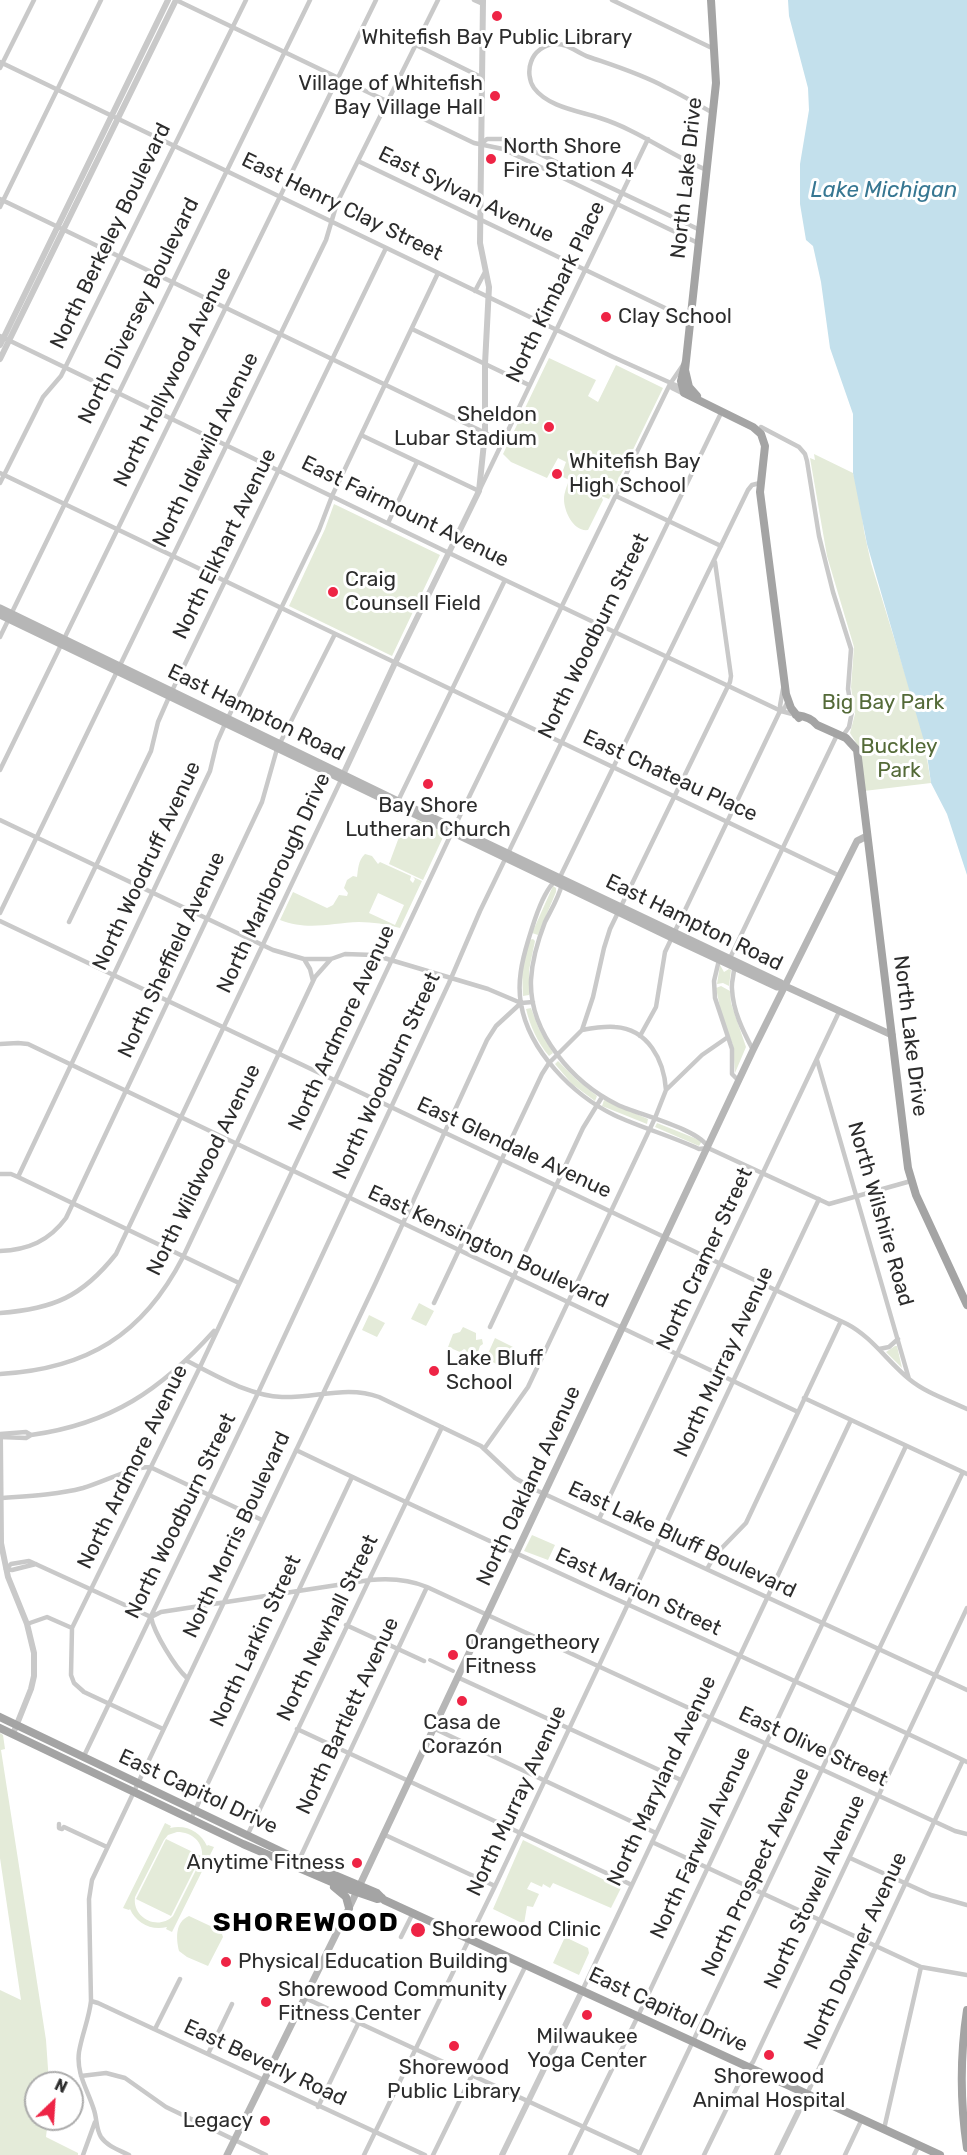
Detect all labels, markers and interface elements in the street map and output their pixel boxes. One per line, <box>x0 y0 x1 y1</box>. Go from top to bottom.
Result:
marker: Whitefish Bay Public Library <box>490 9 504 23</box>
place label: Whitefish Bay Public Library <box>362 25 632 51</box>
place label: Village of Whitefish Bay Village Hall <box>298 71 483 121</box>
marker: Village of Whitefish Bay Village Hall <box>488 89 502 103</box>
street label: North Lake Drive <box>666 96 708 260</box>
street label: North Berkeley Boulevard <box>45 119 177 353</box>
place label: North Shore Fire Station 4 <box>503 134 634 184</box>
street label: East Sylvan Avenue <box>374 142 558 248</box>
street label: East Henry Clay Street <box>237 147 447 267</box>
marker: North Shore Fire Station 4 <box>484 152 498 166</box>
water label: Lake Michigan <box>811 178 957 204</box>
street label: North Diversey Boulevard <box>73 194 205 428</box>
street label: North Kimbark Place <box>501 197 611 387</box>
street label: North Hollywood Avenue <box>109 263 237 491</box>
place label: Clay School <box>618 304 732 330</box>
marker: Clay School <box>599 310 613 324</box>
street label: North Idlewild Avenue <box>148 348 264 552</box>
place label: Sheldon Lubar Stadium <box>394 402 537 452</box>
marker: Sheldon Lubar Stadium <box>542 420 556 434</box>
street label: North Elkhart Avenue <box>168 445 282 643</box>
place label: Whitefish Bay High School <box>569 449 701 499</box>
street label: East Fairmount Avenue <box>297 451 513 573</box>
marker: Whitefish Bay High School <box>550 467 564 481</box>
street label: North Woodburn Street <box>533 529 655 743</box>
place label: Craig Counsell Field <box>345 567 481 617</box>
marker: Craig Counsell Field <box>326 585 340 599</box>
street label: East Hampton Road <box>163 659 349 767</box>
park label: Big Bay Park <box>822 690 944 716</box>
street label: East Chateau Place <box>579 725 761 827</box>
park label: Buckley Park <box>860 734 938 784</box>
street label: North Woodruff Avenue <box>87 758 207 974</box>
street label: North Marlborough Drive <box>212 769 336 997</box>
marker: Bay Shore Lutheran Church <box>421 777 435 791</box>
place label: Bay Shore Lutheran Church <box>345 793 511 843</box>
street label: North Sheffield Avenue <box>113 848 231 1062</box>
street label: East Hampton Road <box>601 869 787 977</box>
street label: North Ardmore Avenue <box>283 921 401 1135</box>
street label: North Lake Drive <box>888 954 932 1118</box>
street label: North Woodburn Street <box>328 969 446 1183</box>
street label: North Wildwood Avenue <box>142 1060 266 1280</box>
street label: East Glendale Avenue <box>413 1092 615 1204</box>
street label: North Wilshire Road <box>842 1119 918 1309</box>
street label: North Cramer Street <box>652 1164 758 1354</box>
street label: East Kensington Boulevard <box>364 1180 612 1314</box>
street label: North Murray Avenue <box>669 1263 779 1461</box>
place label: Lake Bluff School <box>446 1346 543 1396</box>
street label: North Ardmore Avenue <box>73 1361 193 1573</box>
marker: Lake Bluff School <box>427 1364 441 1378</box>
street label: North Oakland Avenue <box>472 1382 586 1590</box>
street label: North Woodburn Street <box>120 1409 242 1623</box>
street label: North Morris Boulevard <box>178 1428 296 1642</box>
street label: East Lake Bluff Boulevard <box>564 1476 800 1604</box>
street label: North Newhall Street <box>272 1531 384 1725</box>
street label: East Marion Street <box>551 1542 725 1642</box>
street label: North Larkin Street <box>205 1551 307 1731</box>
street label: North Bartlett Avenue <box>291 1613 405 1819</box>
place label: Orangetheory Fitness <box>465 1630 600 1680</box>
marker: Orangetheory Fitness <box>446 1648 460 1662</box>
street label: North Maryland Avenue <box>602 1672 722 1890</box>
marker: Casa de Corazón <box>455 1694 469 1708</box>
street label: East Olive Street <box>734 1701 892 1793</box>
street label: North Murray Avenue <box>462 1702 572 1900</box>
place label: Casa de Corazón <box>422 1710 502 1760</box>
street label: North Farwell Avenue <box>645 1743 757 1943</box>
street label: East Capitol Drive <box>114 1744 282 1840</box>
street label: North Prospect Avenue <box>696 1764 816 1980</box>
street label: North Stowell Avenue <box>759 1791 871 1993</box>
street label: North Downer Avenue <box>799 1848 913 2054</box>
place label: Anytime Fitness <box>187 1850 345 1876</box>
marker: Anytime Fitness <box>350 1856 364 1870</box>
district label: SHOREWOOD <box>213 1907 399 1939</box>
place label: Shorewood Clinic <box>432 1917 601 1943</box>
marker: Shorewood Clinic <box>409 1921 427 1939</box>
place label: Physical Education Building <box>238 1949 508 1975</box>
marker: Physical Education Building <box>219 1955 233 1969</box>
street label: East Capitol Drive <box>584 1962 752 2058</box>
place label: Shorewood Community Fitness Center <box>278 1977 507 2027</box>
marker: Shorewood Community Fitness Center <box>259 1995 273 2009</box>
marker: Milwaukee Yoga Center <box>580 2008 594 2022</box>
street label: East Beverly Road <box>180 2014 350 2112</box>
place label: Milwaukee Yoga Center <box>527 2024 647 2074</box>
marker: Shorewood Public Library <box>447 2039 461 2053</box>
marker: Shorewood Animal Hospital <box>762 2048 776 2062</box>
place label: Shorewood Public Library <box>387 2055 521 2105</box>
place label: Shorewood Animal Hospital <box>693 2064 845 2114</box>
north arrow <box>24 2071 84 2131</box>
text: N <box>52 2075 70 2097</box>
place label: Legacy <box>183 2108 253 2134</box>
marker: Legacy <box>258 2114 272 2128</box>

